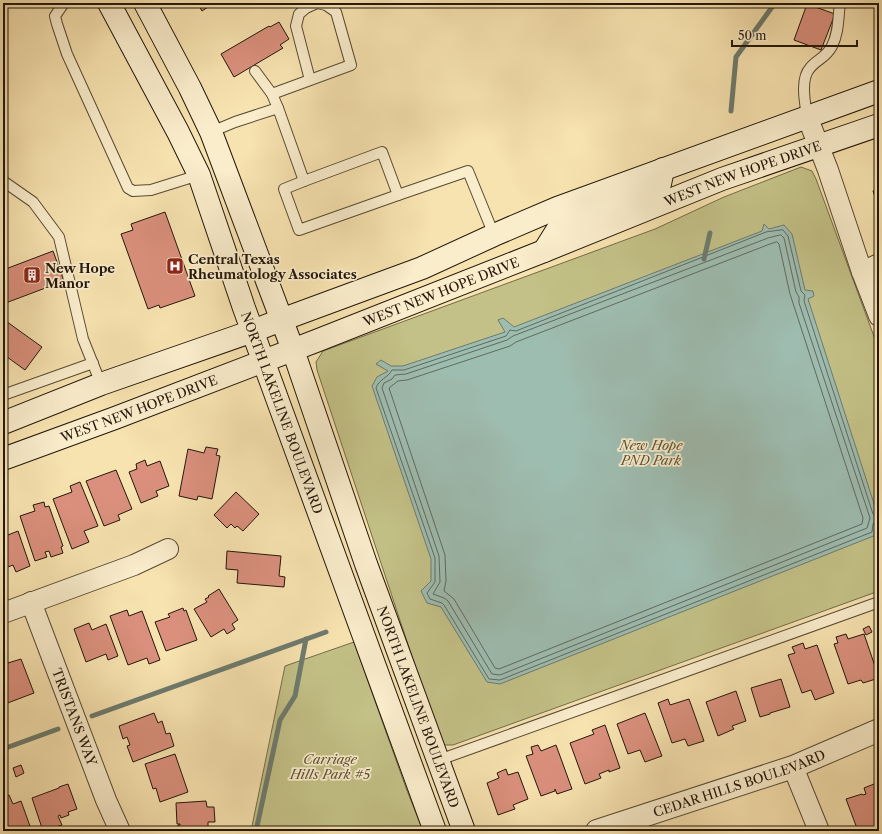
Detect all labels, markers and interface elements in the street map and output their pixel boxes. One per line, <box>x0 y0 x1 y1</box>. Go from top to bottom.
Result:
scale bar <box>732 22 857 48</box>
text: 50 m <box>738 28 767 43</box>
street label: WEST NEW HOPE DRIVE <box>661 137 824 210</box>
place label: Central Texas Rheumatology Associates <box>188 251 357 282</box>
street label: WEST NEW HOPE DRIVE <box>360 254 522 330</box>
hospital icon: Central Texas Rheumatology Associates <box>165 256 185 276</box>
place label: New Hope Manor <box>45 260 115 291</box>
building icon: New Hope Manor <box>22 265 42 285</box>
street label: NORTH LAKELINE BOULEVARD <box>238 309 326 516</box>
street label: WEST NEW HOPE DRIVE <box>57 372 220 446</box>
park label: New Hope PND Park <box>619 437 683 468</box>
street label: NORTH LAKELINE BOULEVARD <box>374 603 463 810</box>
street label: TRISTANS WAY <box>49 666 101 769</box>
street label: CEDAR HILLS BOULEVARD <box>651 746 828 820</box>
park label: Carriage Hills Park #5 <box>289 751 371 782</box>

